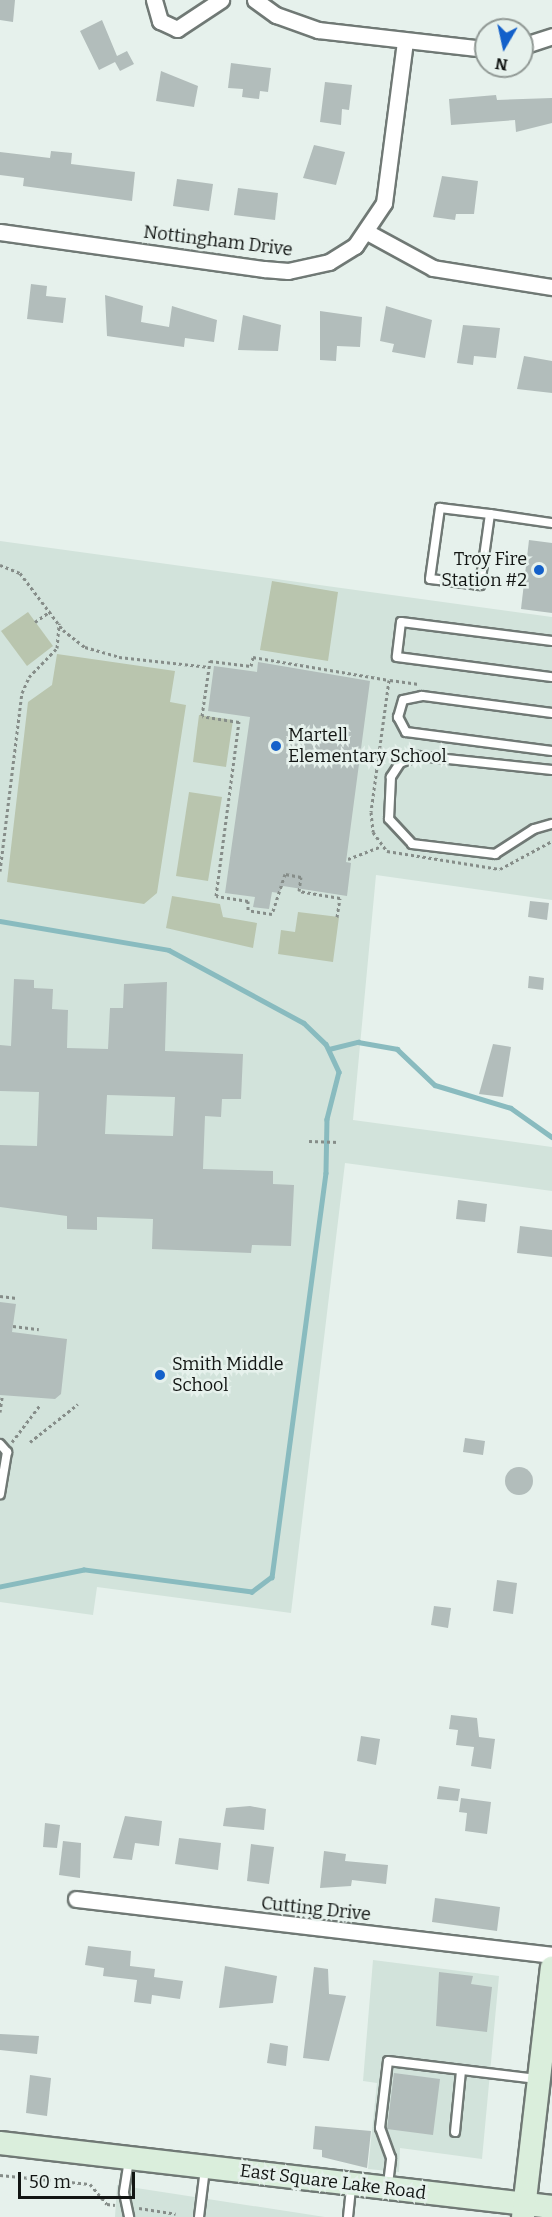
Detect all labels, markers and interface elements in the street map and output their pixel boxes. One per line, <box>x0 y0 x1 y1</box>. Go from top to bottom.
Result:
north arrow <box>474 18 534 78</box>
text: N <box>494 54 509 75</box>
street label: Nottingham Drive <box>142 221 294 261</box>
place label: Troy Fire Station #2 <box>441 549 527 592</box>
marker: Troy Fire Station #2 <box>532 563 546 577</box>
place label: Martell Elementary School <box>288 725 447 768</box>
marker: Martell Elementary School <box>269 739 283 753</box>
place label: Smith Middle School <box>172 1354 284 1396</box>
marker: Smith Middle School <box>153 1368 167 1382</box>
street label: Cutting Drive <box>260 1893 372 1925</box>
scale bar <box>21 2160 138 2198</box>
street label: East Square Lake Road <box>239 2160 427 2204</box>
text: 50 m <box>29 2171 71 2193</box>

